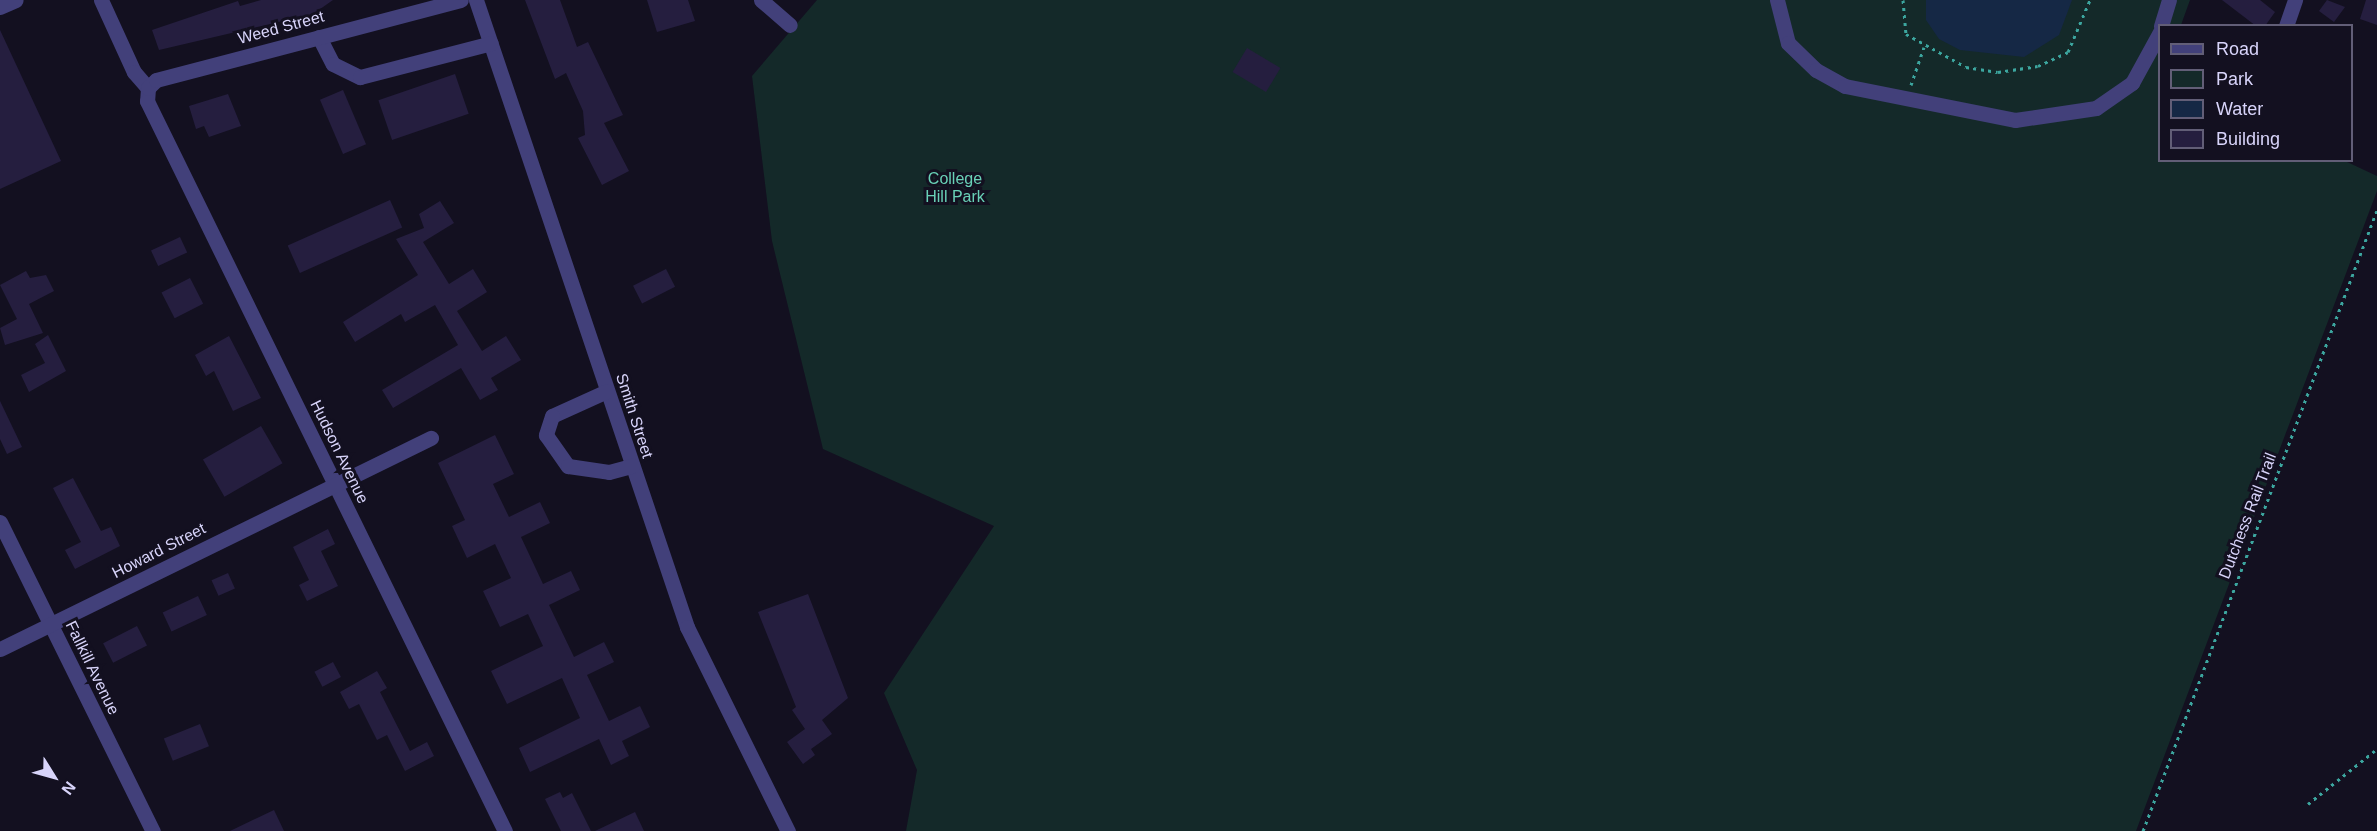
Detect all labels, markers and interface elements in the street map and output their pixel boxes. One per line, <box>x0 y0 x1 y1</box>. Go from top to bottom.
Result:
street label: Weed Street <box>236 7 326 49</box>
legend <box>2158 24 2353 162</box>
text: Road <box>2216 39 2259 59</box>
text: Park <box>2216 69 2253 89</box>
text: Water <box>2216 99 2263 119</box>
text: Building <box>2216 129 2280 149</box>
park label: College Hill Park <box>925 169 985 207</box>
street label: Smith Street <box>611 371 657 461</box>
street label: Hudson Avenue <box>305 397 373 507</box>
street label: Dutchess Rail Trail <box>2215 450 2281 582</box>
street label: Howard Street <box>109 519 209 583</box>
street label: Fallkill Avenue <box>61 618 123 718</box>
north arrow <box>24 747 84 807</box>
text: N <box>59 778 79 798</box>

